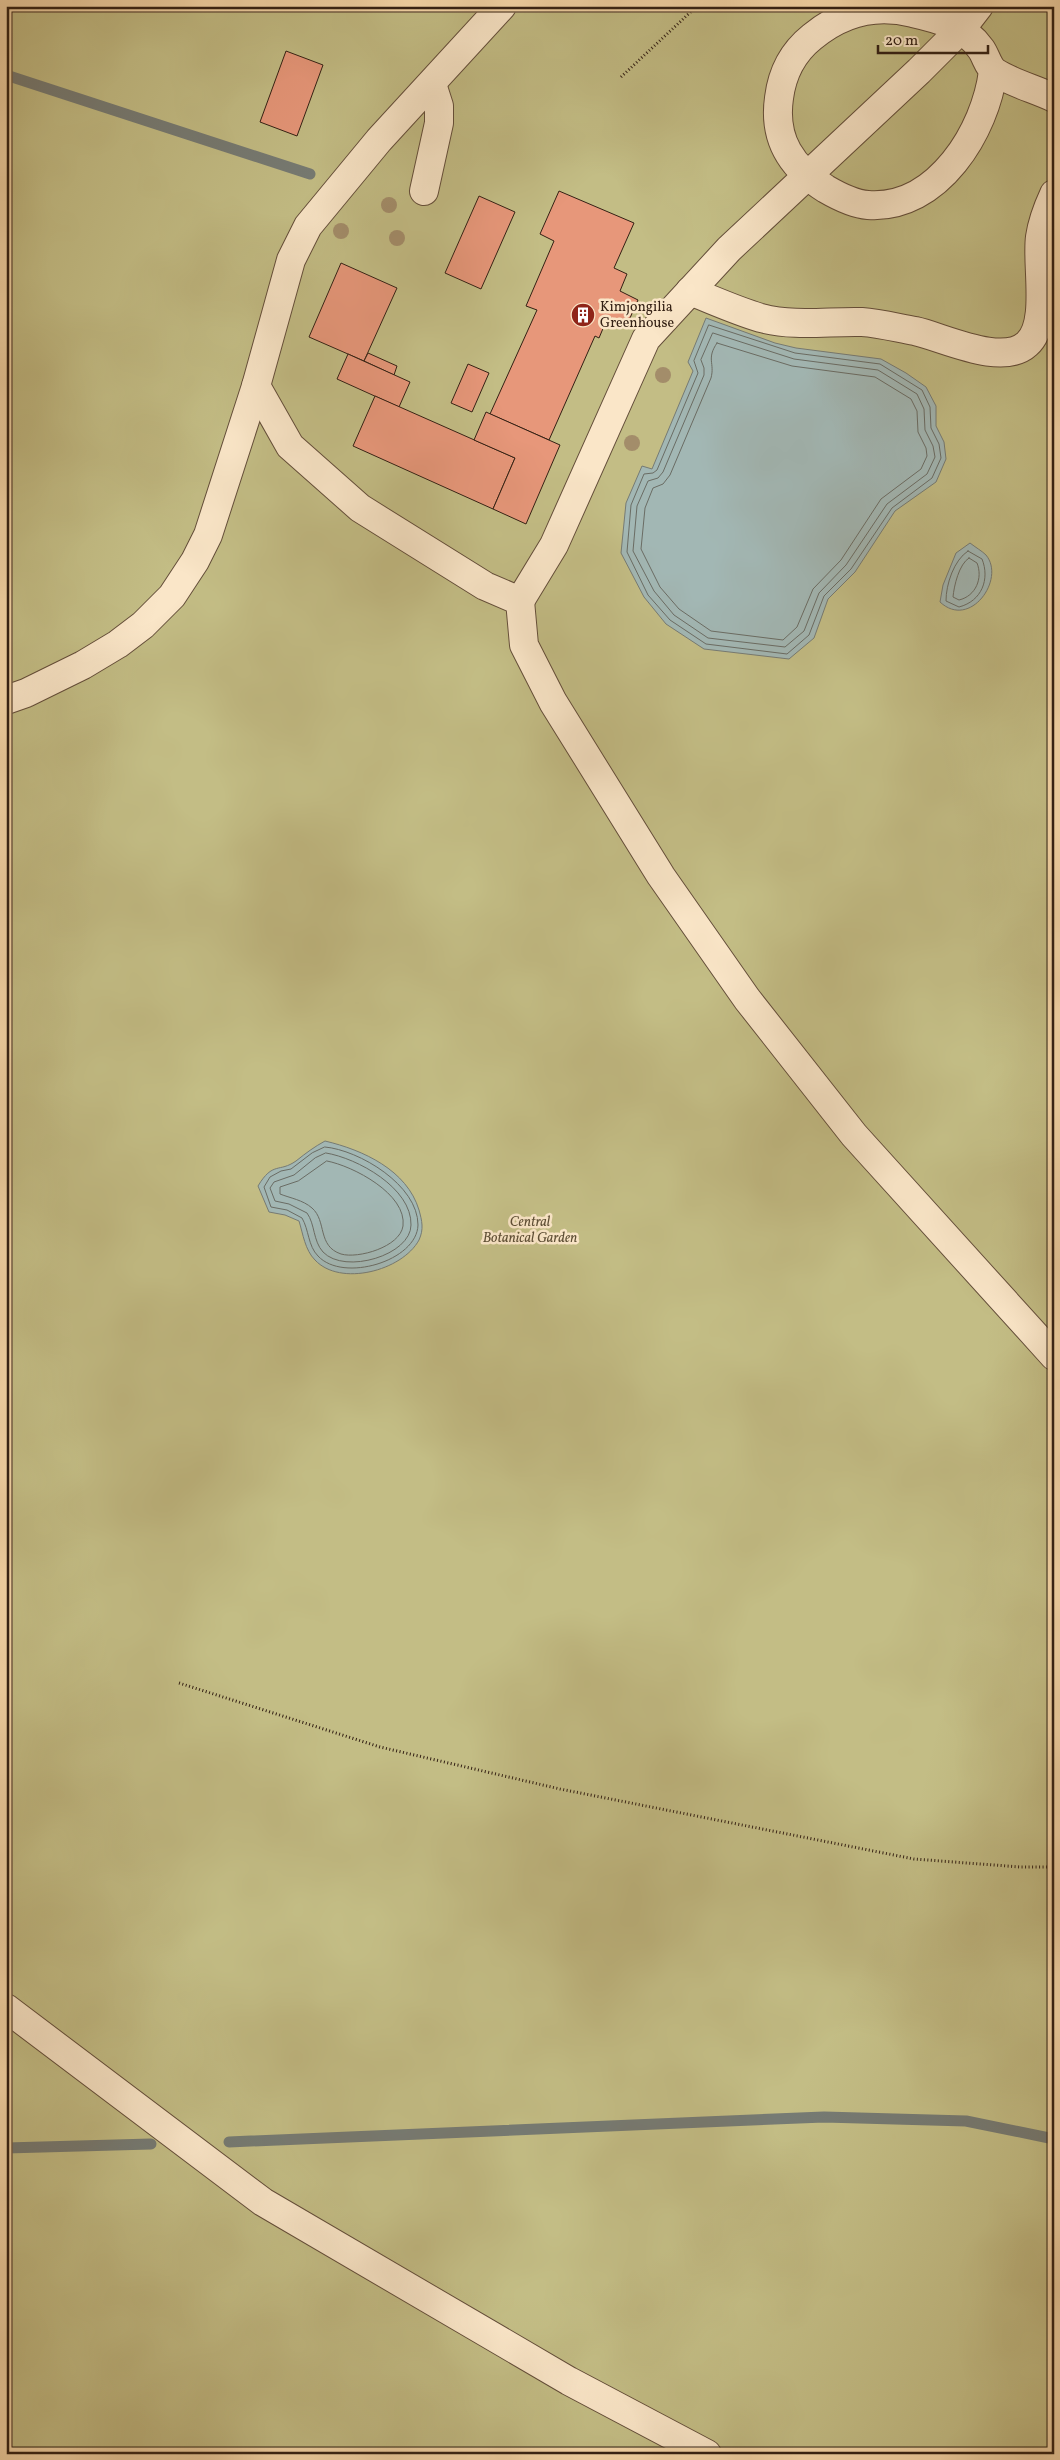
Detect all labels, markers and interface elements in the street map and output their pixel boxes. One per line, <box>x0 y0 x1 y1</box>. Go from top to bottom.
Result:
scale bar <box>878 22 988 54</box>
text: 20 m <box>885 31 918 52</box>
place label: Kimjongilia Greenhouse <box>600 298 674 333</box>
building icon: Kimjongilia Greenhouse <box>570 302 596 328</box>
park label: Central Botanical Garden <box>483 1213 577 1248</box>

